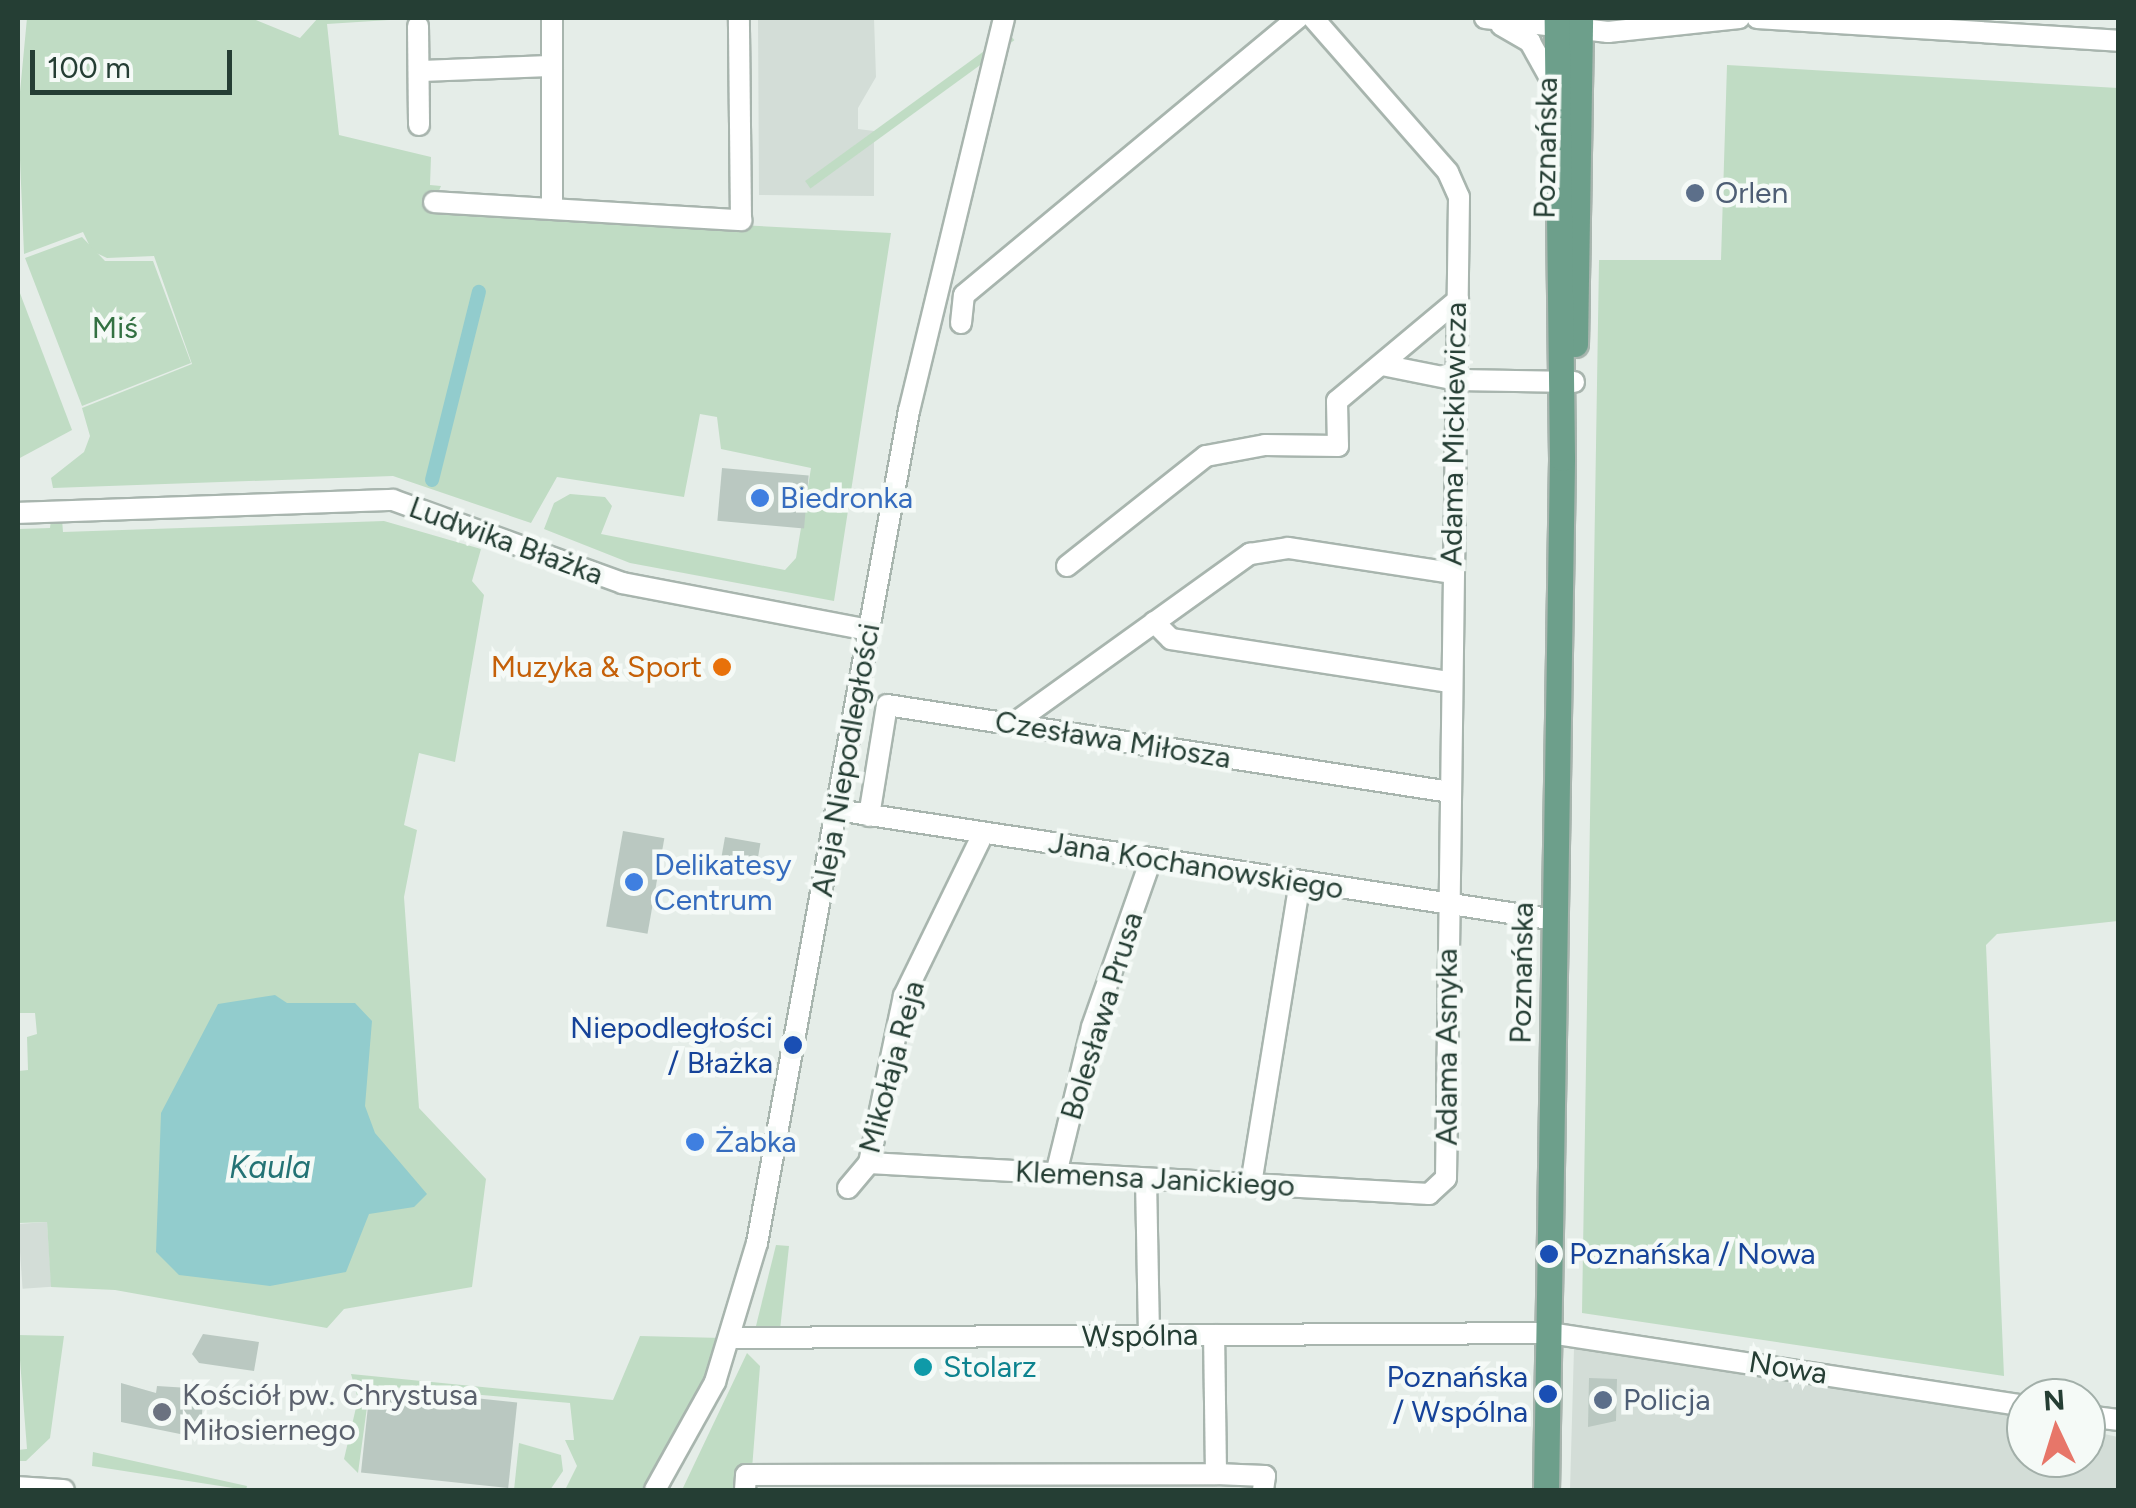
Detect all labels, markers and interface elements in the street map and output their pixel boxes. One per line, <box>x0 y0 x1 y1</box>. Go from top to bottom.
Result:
scale bar <box>35 30 238 92</box>
text: 100 m <box>47 49 131 86</box>
street label: Poznańska <box>1527 77 1565 219</box>
place label: Orlen <box>1715 175 1788 211</box>
marker: Orlen <box>1684 182 1706 204</box>
street label: Adama Mickiewicza <box>1434 302 1474 566</box>
park label: Miś <box>92 310 138 346</box>
place label: Biedronka <box>780 480 913 516</box>
marker: Biedronka <box>749 487 771 509</box>
street label: Ludwika Błażka <box>404 489 608 593</box>
street label: Aleja Niepodległości <box>804 620 888 900</box>
place label: Muzyka & Sport <box>491 649 702 685</box>
marker: Muzyka & Sport <box>711 656 733 678</box>
street label: Czesława Miłosza <box>992 704 1234 776</box>
street label: Jana Kochanowskiego <box>1046 825 1346 907</box>
place label: Delikatesy Centrum <box>654 847 792 918</box>
marker: Delikatesy Centrum <box>623 871 645 893</box>
street label: Poznańska <box>1503 902 1541 1044</box>
street label: Bolesława Prusa <box>1053 908 1151 1124</box>
street label: Adama Asnyka <box>1429 948 1465 1146</box>
street label: Mikołaja Reja <box>852 977 932 1157</box>
place label: Niepodległości / Błażka <box>570 1010 773 1080</box>
marker: Niepodległości / Błażka <box>782 1034 804 1056</box>
place label: Żabka <box>715 1124 797 1160</box>
marker: Żabka <box>684 1131 706 1153</box>
water label: Kaula <box>229 1148 311 1186</box>
street label: Klemensa Janickiego <box>1014 1154 1296 1204</box>
place label: Poznańska / Nowa <box>1569 1236 1816 1272</box>
marker: Poznańska / Nowa <box>1538 1243 1560 1265</box>
street label: Wspólna <box>1081 1317 1199 1355</box>
street label: Nowa <box>1746 1344 1830 1392</box>
place label: Stolarz <box>943 1349 1037 1385</box>
marker: Stolarz <box>912 1356 934 1378</box>
place label: Poznańska / Wspólna <box>1387 1359 1528 1430</box>
place label: Kościół pw. Chrystusa Miłosiernego <box>182 1377 478 1448</box>
north arrow <box>2006 1378 2106 1478</box>
place label: Policja <box>1623 1382 1711 1418</box>
text: N <box>2042 1382 2066 1418</box>
marker: Poznańska / Wspólna <box>1537 1383 1559 1405</box>
marker: Policja <box>1592 1389 1614 1411</box>
marker: Kościół pw. Chrystusa Miłosiernego <box>151 1401 173 1423</box>

